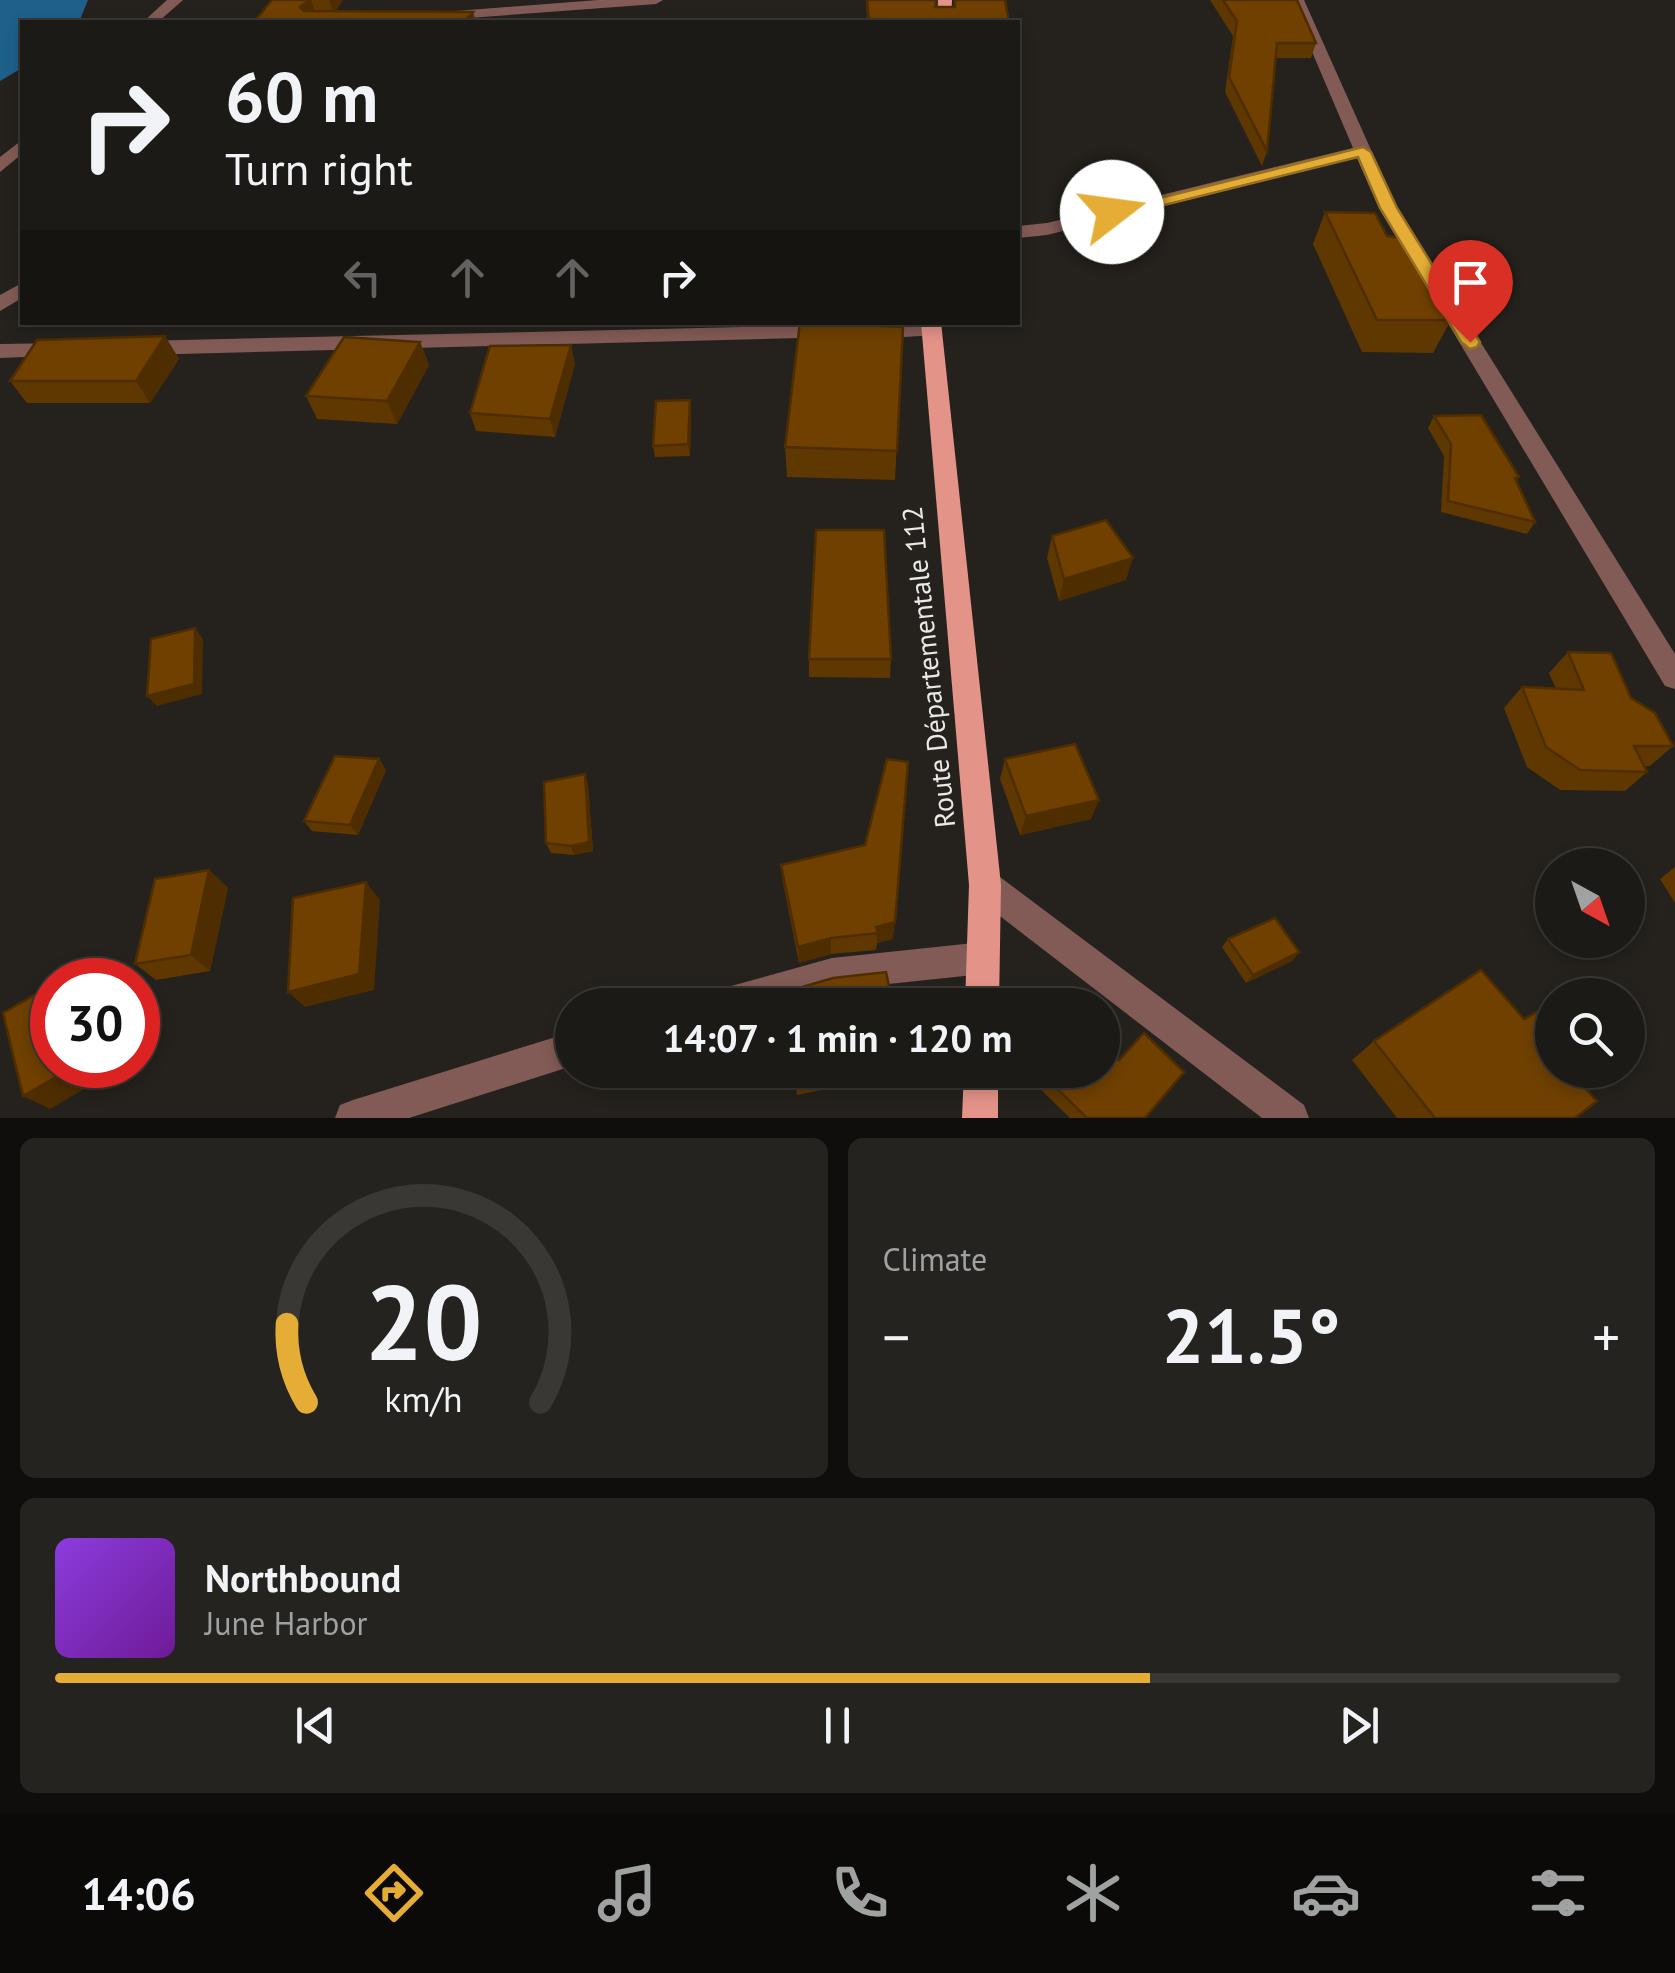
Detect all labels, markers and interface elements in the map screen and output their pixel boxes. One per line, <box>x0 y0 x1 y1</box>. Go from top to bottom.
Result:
text: 60 m <box>225 51 378 141</box>
icon: right <box>60 60 190 190</box>
text: Turn right <box>225 139 413 197</box>
position arrow <box>1060 160 1164 264</box>
pin <box>1428 240 1513 343</box>
icon: left <box>335 250 390 305</box>
icon: ahead <box>440 250 495 305</box>
icon: ahead <box>545 250 600 305</box>
icon: right <box>650 250 705 305</box>
icon: arrive <box>1443 255 1498 310</box>
street label: Route Départementale 112 <box>893 504 963 830</box>
north arrow <box>1535 848 1645 958</box>
map controls <box>1535 848 1645 1088</box>
speed limit sign: 30 <box>30 958 160 1088</box>
button: search <box>1535 978 1645 1088</box>
text: 14:07 · 1 min · 120 m <box>663 1013 1012 1062</box>
text: Climate <box>883 1238 987 1280</box>
text: 20 <box>365 1254 483 1389</box>
text: 21.5° <box>1162 1287 1341 1384</box>
text: − <box>883 1301 910 1372</box>
text: + <box>1592 1301 1620 1372</box>
text: km/h <box>385 1376 463 1422</box>
text: Northbound <box>205 1553 401 1602</box>
text: June Harbor <box>205 1602 367 1644</box>
icon: previous <box>288 1698 343 1753</box>
icon: pause <box>810 1698 865 1753</box>
icon: next <box>1332 1698 1387 1753</box>
icon: directions <box>359 1858 429 1928</box>
icon: music <box>592 1858 662 1928</box>
icon: phone <box>825 1858 895 1928</box>
icon: climate <box>1058 1858 1128 1928</box>
icon: car <box>1291 1858 1361 1928</box>
icon: filters <box>1523 1858 1593 1928</box>
text: 14:06 <box>81 1864 196 1922</box>

